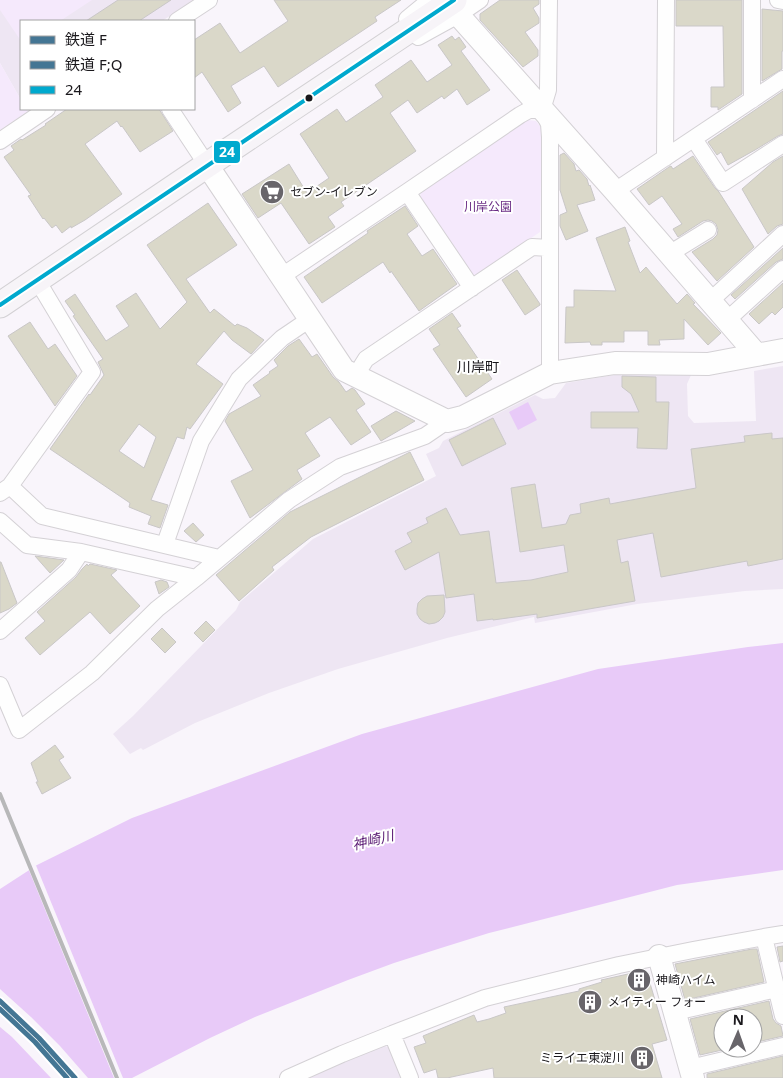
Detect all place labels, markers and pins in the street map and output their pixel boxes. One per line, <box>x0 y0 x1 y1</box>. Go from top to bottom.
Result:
unlabelled marker <box>304 93 314 103</box>
supermarket icon: セブン-イレブン <box>259 179 285 205</box>
place label: セブン-イレブン <box>290 183 378 200</box>
building icon: 神崎ハイム <box>626 967 652 993</box>
place label: 神崎ハイム <box>656 971 716 988</box>
building icon: メイティー フォー <box>577 989 603 1015</box>
place label: メイティー フォー <box>608 993 706 1010</box>
building icon: ミライエ東淀川 <box>629 1045 655 1071</box>
place label: ミライエ東淀川 <box>540 1049 624 1066</box>

